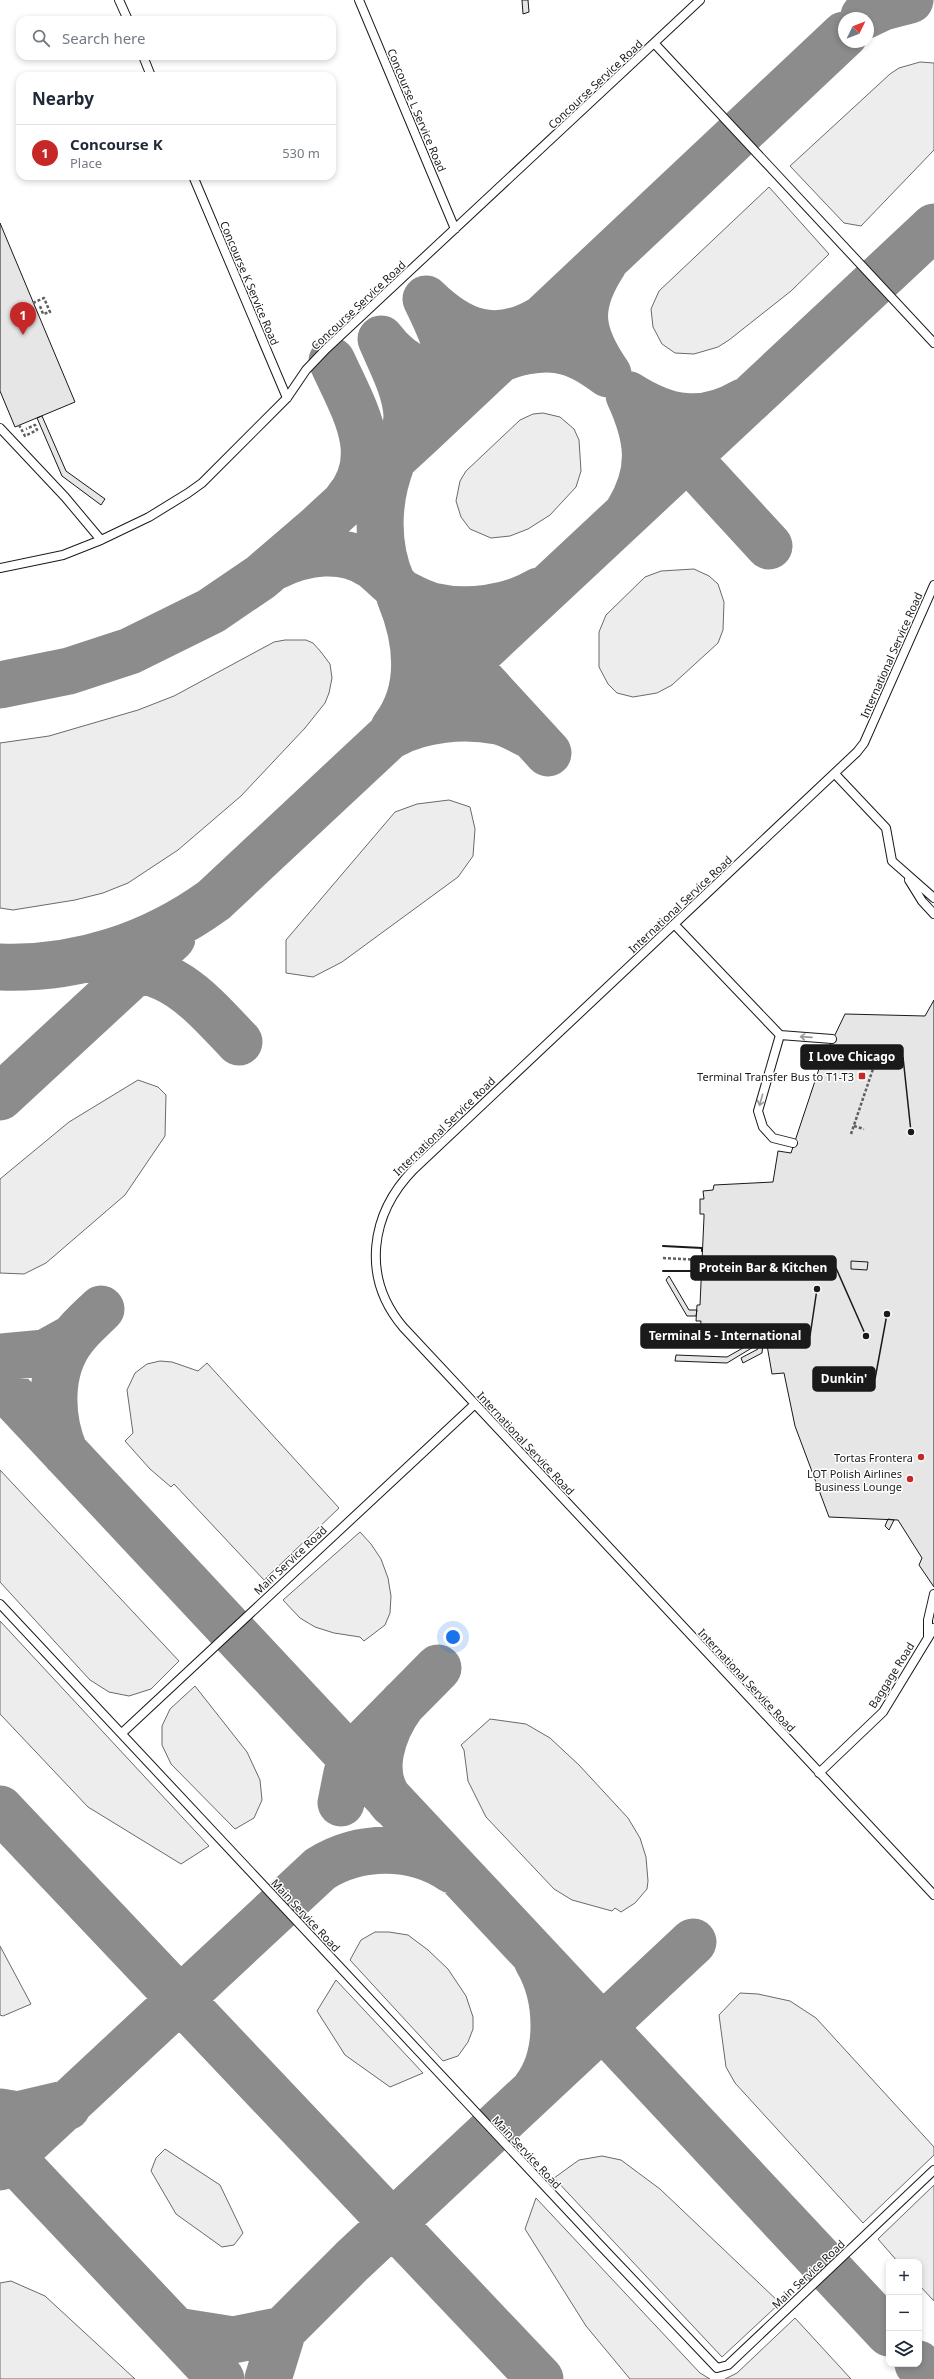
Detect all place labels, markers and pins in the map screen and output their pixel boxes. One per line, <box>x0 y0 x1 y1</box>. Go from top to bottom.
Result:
pin: 1 <box>10 302 36 335</box>
callout: I Love Chicago <box>801 1045 903 1069</box>
place label: Terminal Transfer Bus to T1-T3 <box>697 1069 854 1084</box>
marker: Terminal Transfer Bus to T1-T3 <box>857 1071 867 1081</box>
callout: Protein Bar & Kitchen <box>691 1256 836 1280</box>
callout: Terminal 5 - International <box>641 1324 810 1348</box>
callout: Dunkin' <box>813 1367 875 1391</box>
place label: Tortas Frontera <box>834 1450 913 1465</box>
marker: Tortas Frontera <box>916 1452 926 1462</box>
place label: LOT Polish Airlines Business Lounge <box>807 1466 902 1494</box>
marker: LOT Polish Airlines Business Lounge <box>905 1474 915 1484</box>

